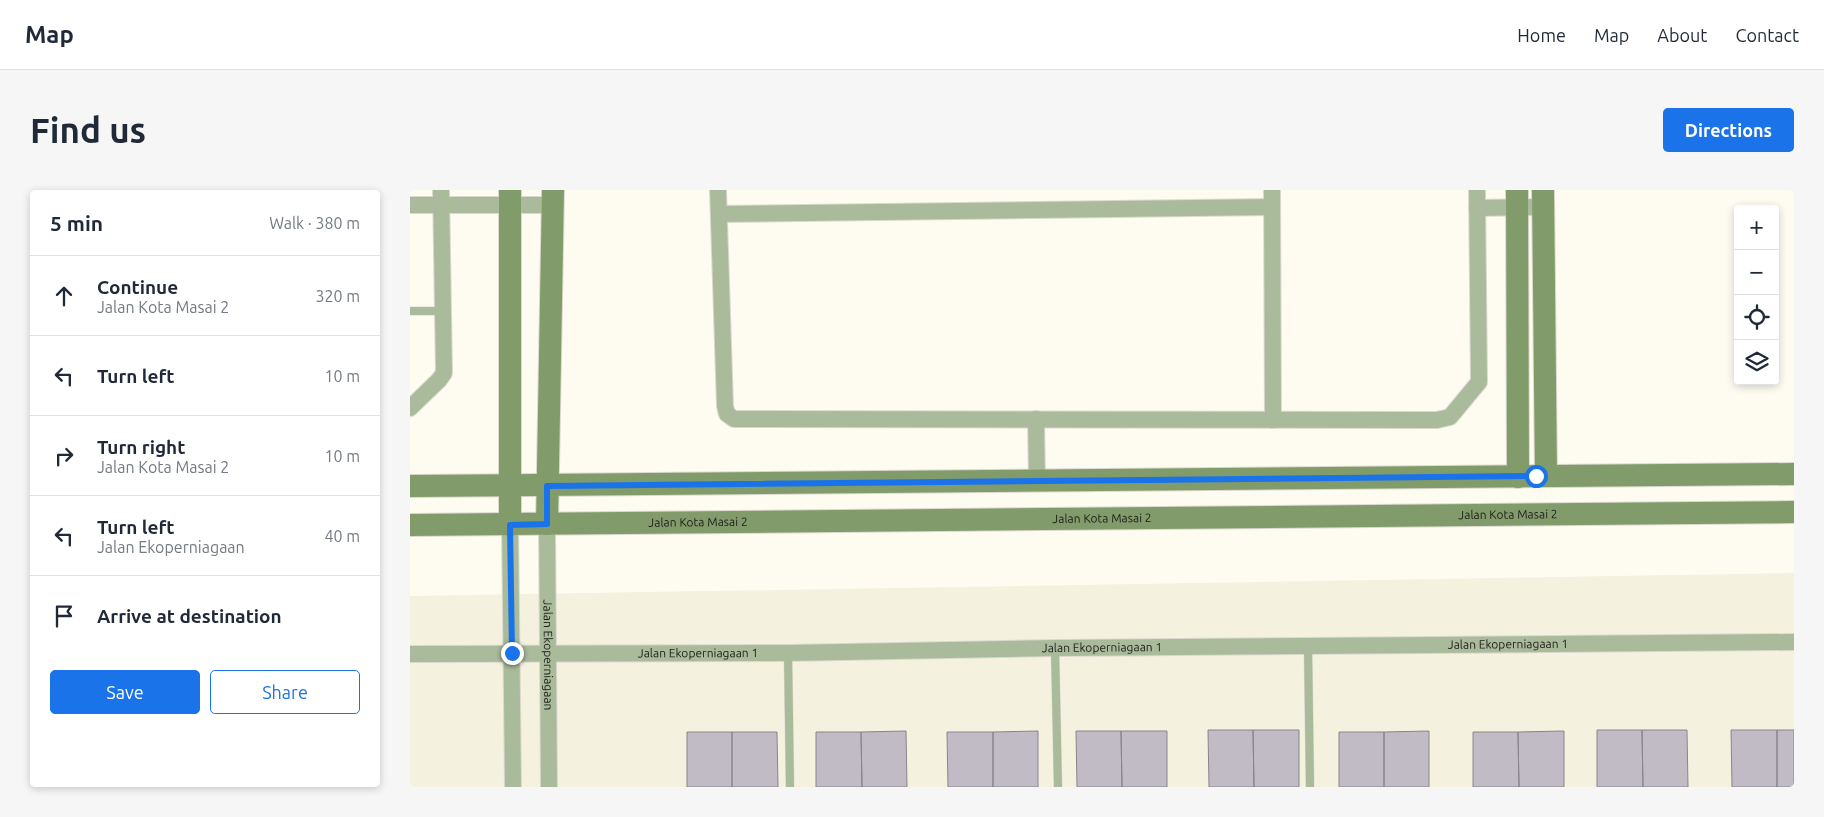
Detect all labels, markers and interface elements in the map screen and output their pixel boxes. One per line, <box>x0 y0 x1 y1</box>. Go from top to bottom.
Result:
text: Map <box>25 21 74 48</box>
text: Home <box>1517 25 1566 45</box>
text: Map <box>1594 25 1629 45</box>
text: About <box>1657 25 1707 45</box>
text: Contact <box>1735 25 1799 45</box>
button: Directions <box>1663 108 1794 152</box>
text: Find us <box>30 110 146 150</box>
map controls <box>1734 205 1779 385</box>
button: + <box>1734 205 1779 250</box>
text: 5 min <box>50 211 103 235</box>
text: Walk · 380 m <box>269 214 360 232</box>
button: − <box>1734 250 1779 295</box>
text: Continue <box>97 276 178 298</box>
icon: ahead <box>50 282 78 310</box>
text: 320 m <box>315 287 360 305</box>
button: locate <box>1734 295 1779 340</box>
text: Jalan Kota Masai 2 <box>97 298 229 316</box>
button: layers <box>1734 340 1779 385</box>
icon: left <box>50 362 78 390</box>
text: Turn left <box>97 365 175 387</box>
text: 10 m <box>324 367 360 385</box>
text: Turn right <box>97 436 185 458</box>
icon: right <box>50 442 78 470</box>
text: 10 m <box>324 447 360 465</box>
text: Jalan Kota Masai 2 <box>97 458 229 476</box>
route start <box>1525 465 1548 488</box>
street label: Jalan Kota Masai 2 <box>1458 507 1558 521</box>
street label: Jalan Kota Masai 2 <box>1052 511 1152 525</box>
street label: Jalan Kota Masai 2 <box>648 515 748 529</box>
text: Turn left <box>97 516 175 538</box>
icon: left <box>50 522 78 550</box>
text: 40 m <box>324 527 360 545</box>
text: Jalan Ekoperniagaan <box>97 538 245 556</box>
street label: Jalan Ekoperniagaan <box>542 599 555 710</box>
icon: arrive <box>50 602 78 630</box>
text: Arrive at destination <box>97 605 282 627</box>
street label: Jalan Ekoperniagaan 1 <box>1448 637 1568 651</box>
street label: Jalan Ekoperniagaan 1 <box>1042 640 1162 654</box>
route end <box>501 642 524 665</box>
street label: Jalan Ekoperniagaan 1 <box>638 646 758 659</box>
button: Save <box>50 670 200 714</box>
button: Share <box>210 670 360 714</box>

